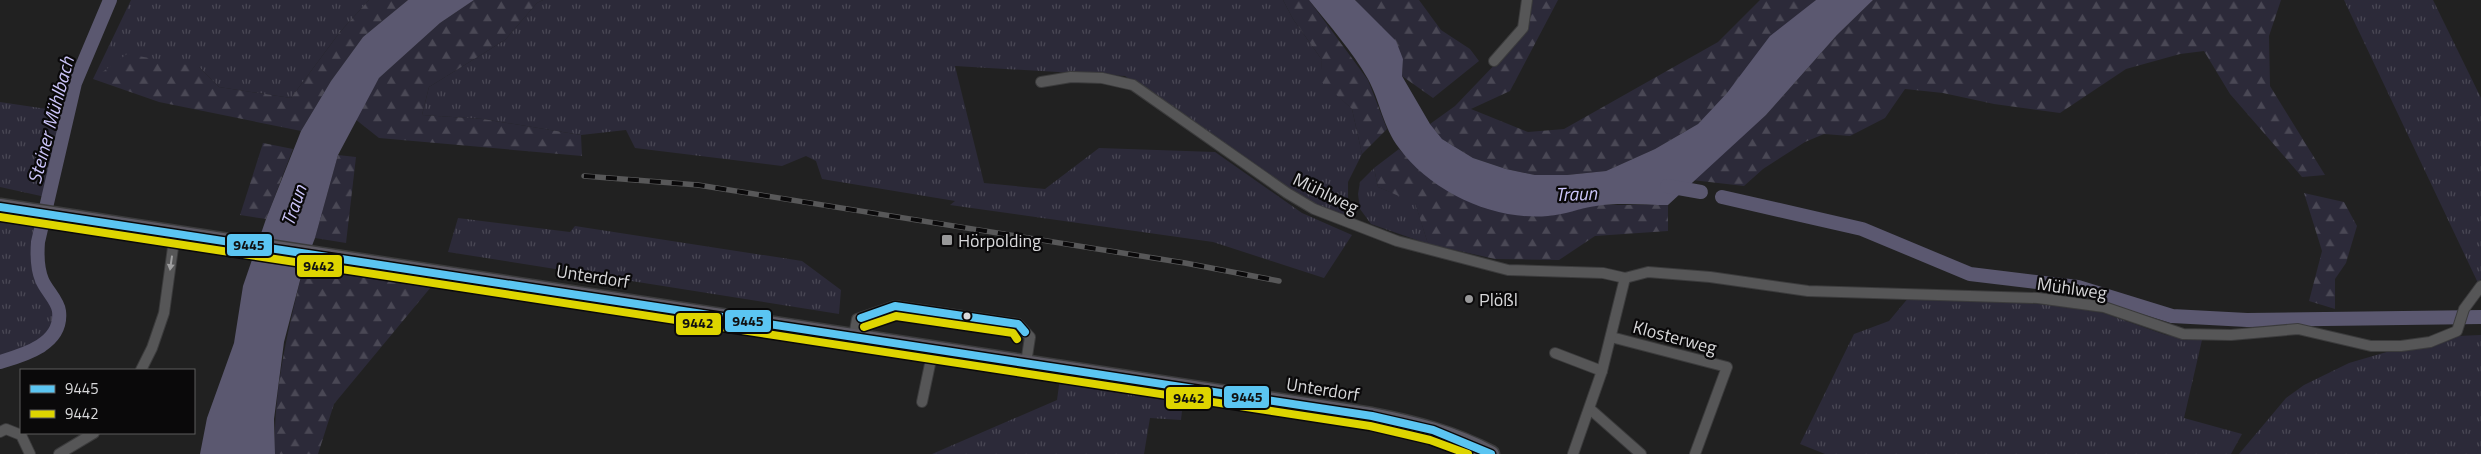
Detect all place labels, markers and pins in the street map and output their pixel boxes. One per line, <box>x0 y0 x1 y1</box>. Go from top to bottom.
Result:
place label: Hörpolding <box>958 227 1041 254</box>
marker: Hörpolding <box>940 233 954 247</box>
place label: Plößl <box>1479 286 1518 313</box>
marker: Plößl <box>1463 293 1475 305</box>
unlabelled marker <box>962 311 972 321</box>

